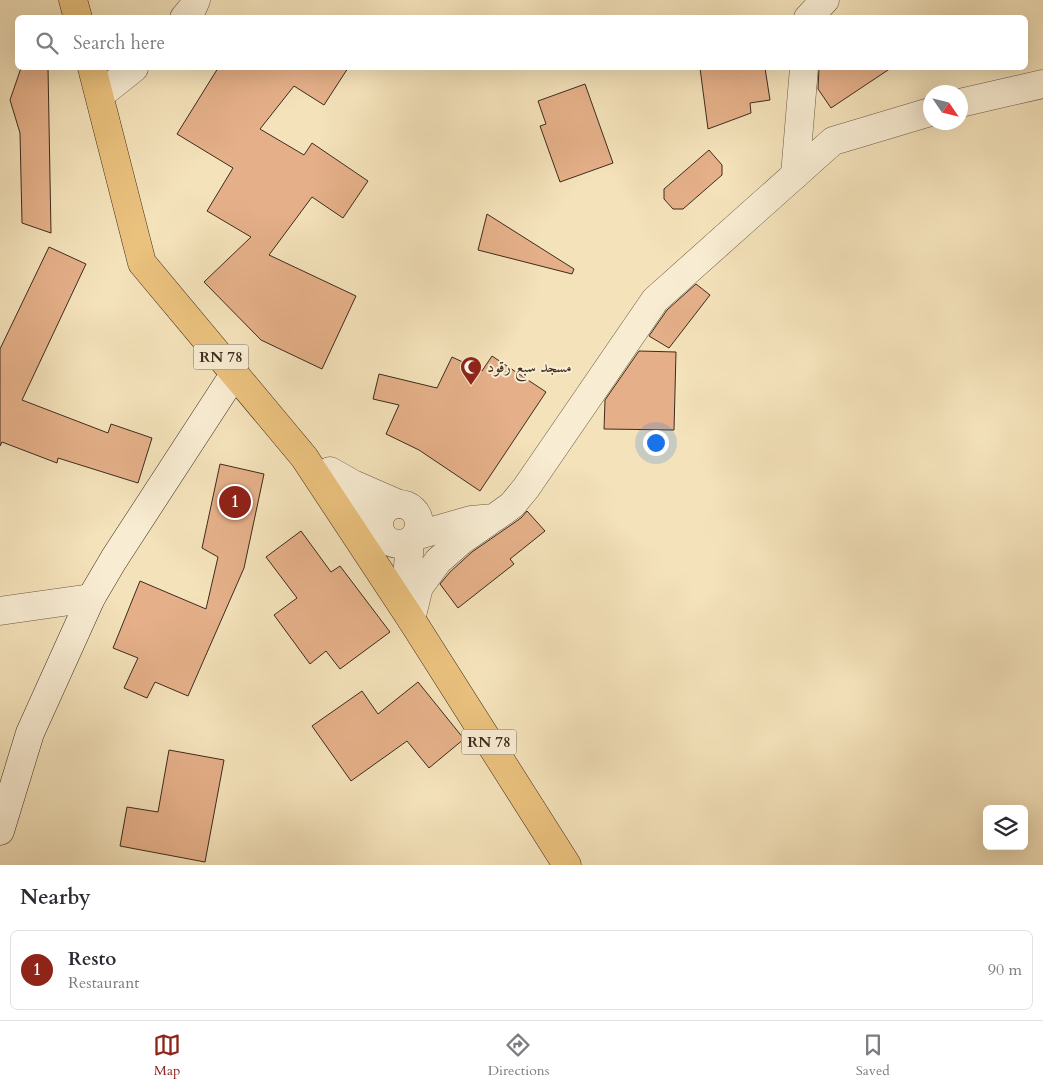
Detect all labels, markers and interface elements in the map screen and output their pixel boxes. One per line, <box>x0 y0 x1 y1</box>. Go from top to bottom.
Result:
search box <box>15 15 1028 70</box>
icon: search <box>33 29 61 57</box>
text: Search here <box>73 30 165 56</box>
north arrow <box>923 85 968 130</box>
road number: RN 78 <box>194 344 248 370</box>
mosque icon: مسجد سبع رقود <box>459 355 483 386</box>
place label: مسجد سبع رقود <box>487 356 572 382</box>
your location <box>643 430 669 456</box>
pin: 1 <box>219 483 251 521</box>
road number: RN 78 <box>462 730 516 754</box>
map controls <box>983 805 1028 850</box>
button: layers <box>983 805 1028 850</box>
text: Nearby <box>20 883 91 912</box>
text: Resto <box>68 946 116 972</box>
text: 1 <box>33 959 41 981</box>
text: 90 m <box>988 959 1022 981</box>
text: Restaurant <box>68 972 139 994</box>
tab: Map <box>153 1031 181 1080</box>
tab: Directions <box>488 1031 549 1080</box>
tab: Saved <box>856 1031 890 1080</box>

